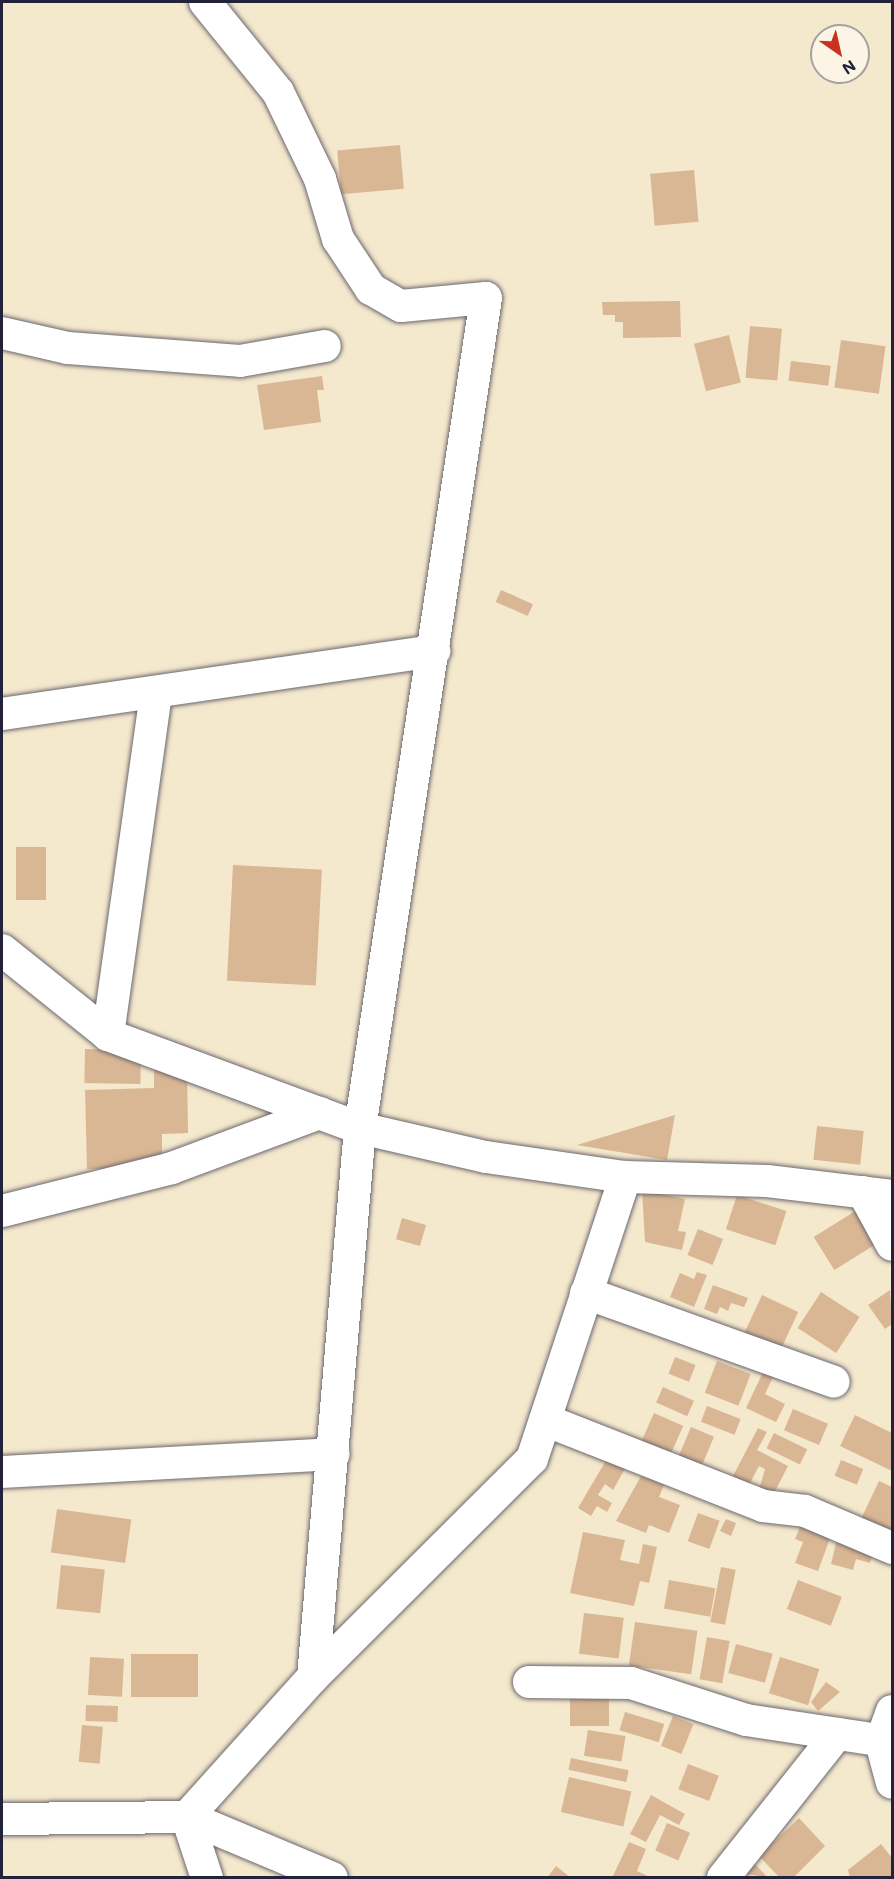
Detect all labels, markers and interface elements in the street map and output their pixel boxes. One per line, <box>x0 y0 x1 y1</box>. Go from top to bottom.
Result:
north arrow <box>810 24 870 84</box>
text: N <box>838 56 860 80</box>

